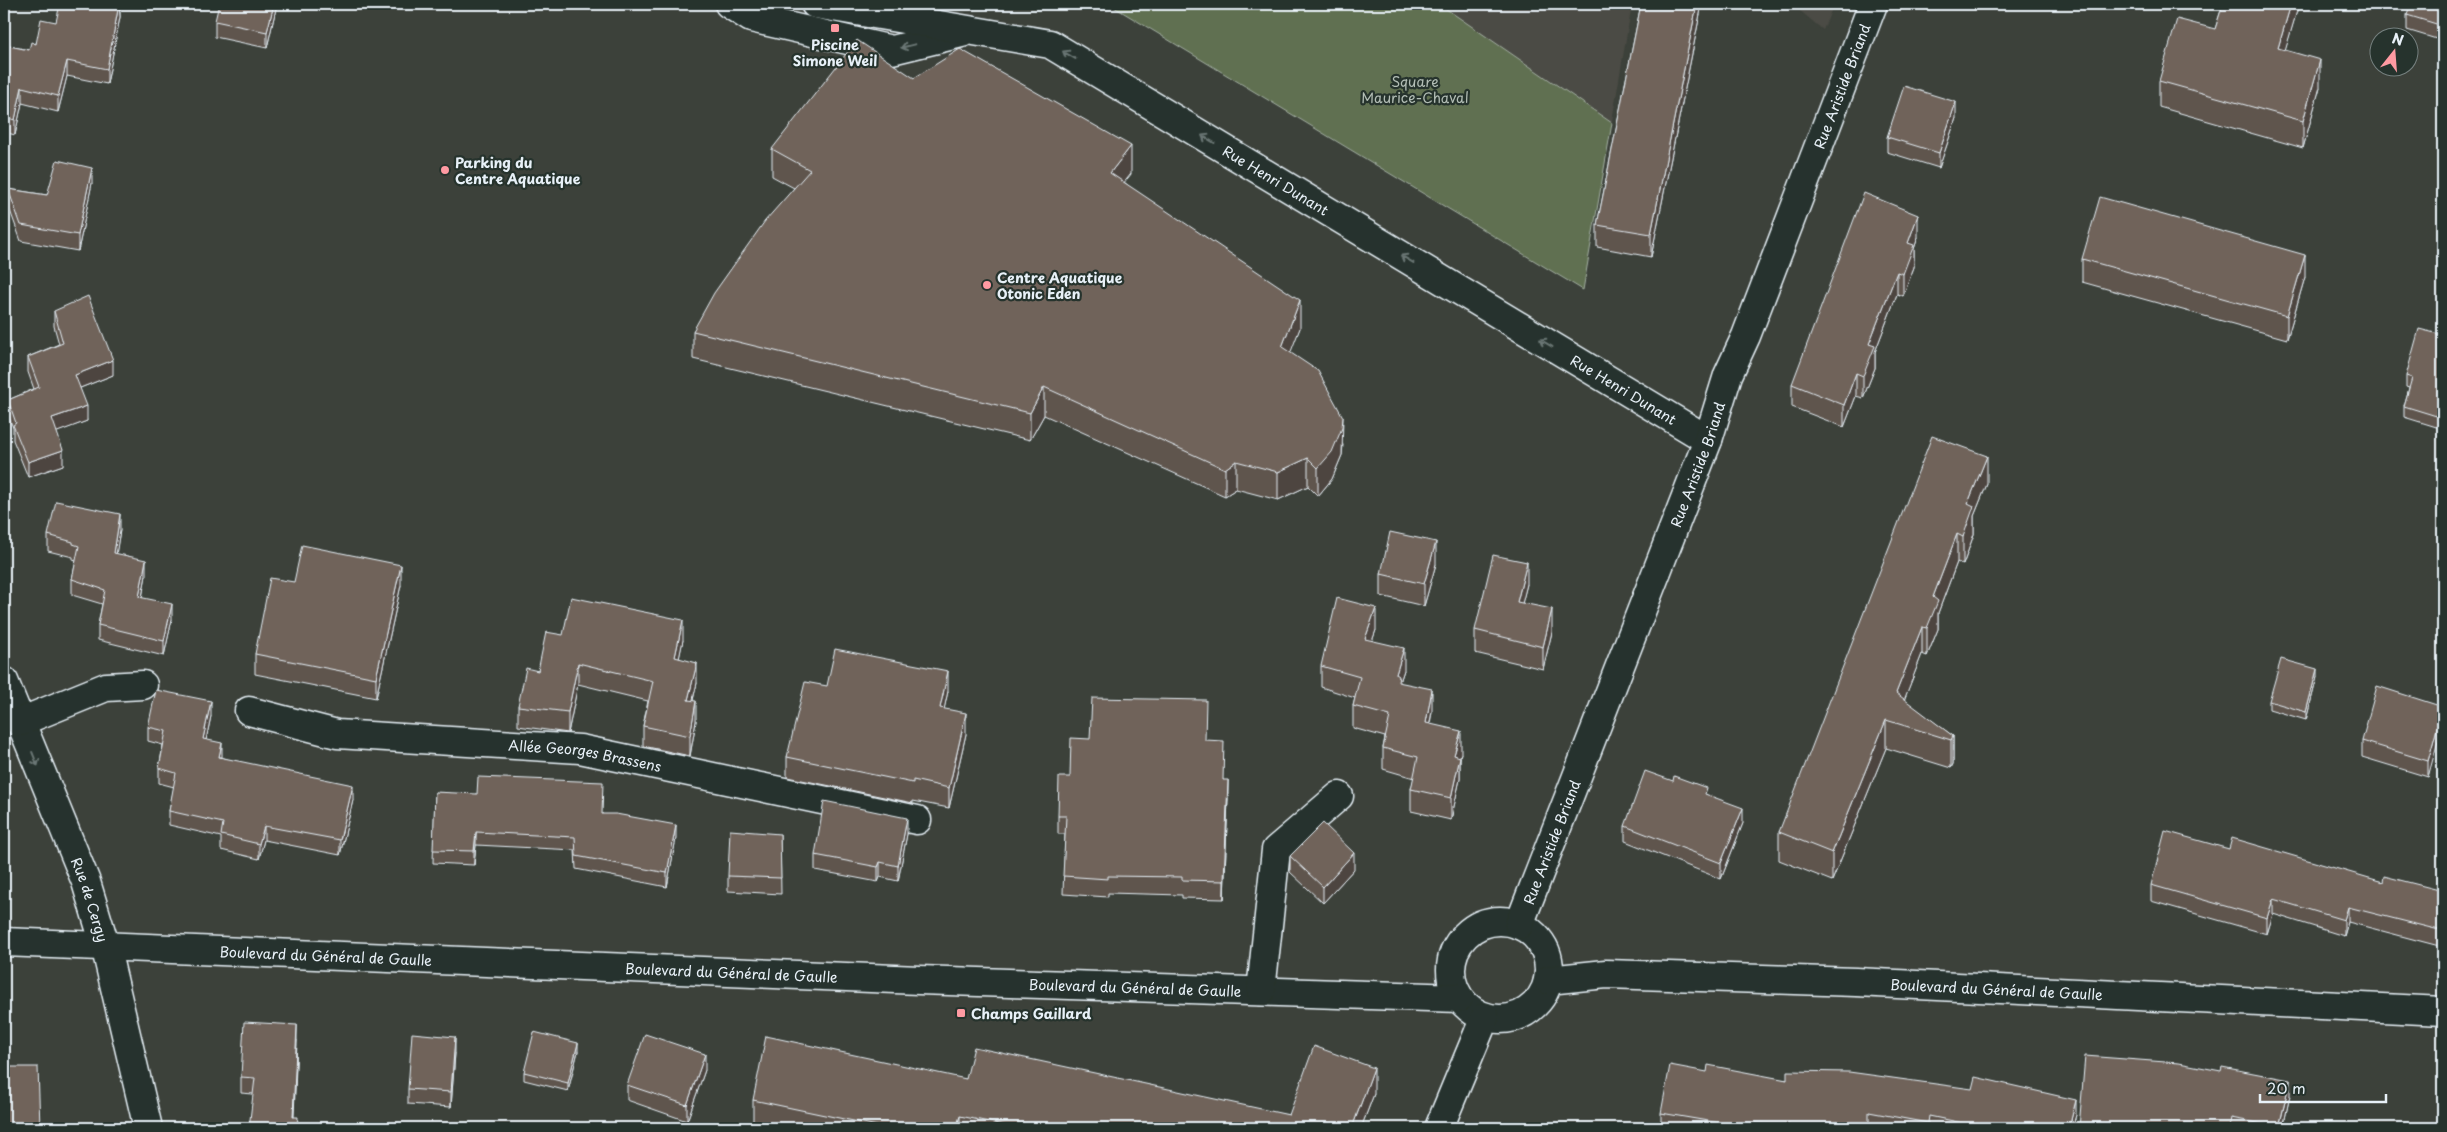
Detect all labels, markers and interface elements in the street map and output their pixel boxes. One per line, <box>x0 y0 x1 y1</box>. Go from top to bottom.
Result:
street label: Rue Aristide Briand <box>1808 20 1875 152</box>
marker: Piscine Simone Weil <box>829 22 841 34</box>
text: N <box>2390 27 2406 51</box>
north arrow <box>2370 28 2420 78</box>
place label: Piscine Simone Weil <box>793 34 877 71</box>
one-way arrow <box>901 42 917 51</box>
one-way arrow <box>1062 49 1076 59</box>
park label: Square Maurice-Chaval <box>1361 71 1469 108</box>
one-way arrow <box>1202 133 1216 143</box>
street label: Rue Henri Dunant <box>1219 140 1333 220</box>
place label: Parking du Centre Aquatique <box>455 152 581 189</box>
marker: Parking du Centre Aquatique <box>439 164 451 176</box>
one-way arrow <box>1401 253 1415 263</box>
place label: Centre Aquatique Otonic Eden <box>997 267 1123 304</box>
marker: Centre Aquatique Otonic Eden <box>981 279 993 291</box>
one-way arrow <box>1540 337 1554 347</box>
street label: Rue Henri Dunant <box>1567 349 1681 429</box>
street label: Rue Aristide Briand <box>1665 399 1730 530</box>
street label: Allée Georges Brassens <box>508 734 663 776</box>
one-way arrow <box>31 751 41 766</box>
street label: Rue Aristide Briand <box>1518 776 1585 907</box>
street label: Rue de Cergy <box>66 854 114 944</box>
street label: Boulevard du Général de Gaulle <box>219 940 433 970</box>
street label: Boulevard du Général de Gaulle <box>625 957 838 987</box>
street label: Boulevard du Général de Gaulle <box>1028 973 1242 1001</box>
street label: Boulevard du Général de Gaulle <box>1890 973 2103 1005</box>
place label: Champs Gaillard <box>971 1003 1092 1024</box>
marker: Champs Gaillard <box>955 1007 967 1019</box>
scale bar <box>2260 1072 2386 1104</box>
text: 20 m <box>2267 1076 2306 1099</box>

